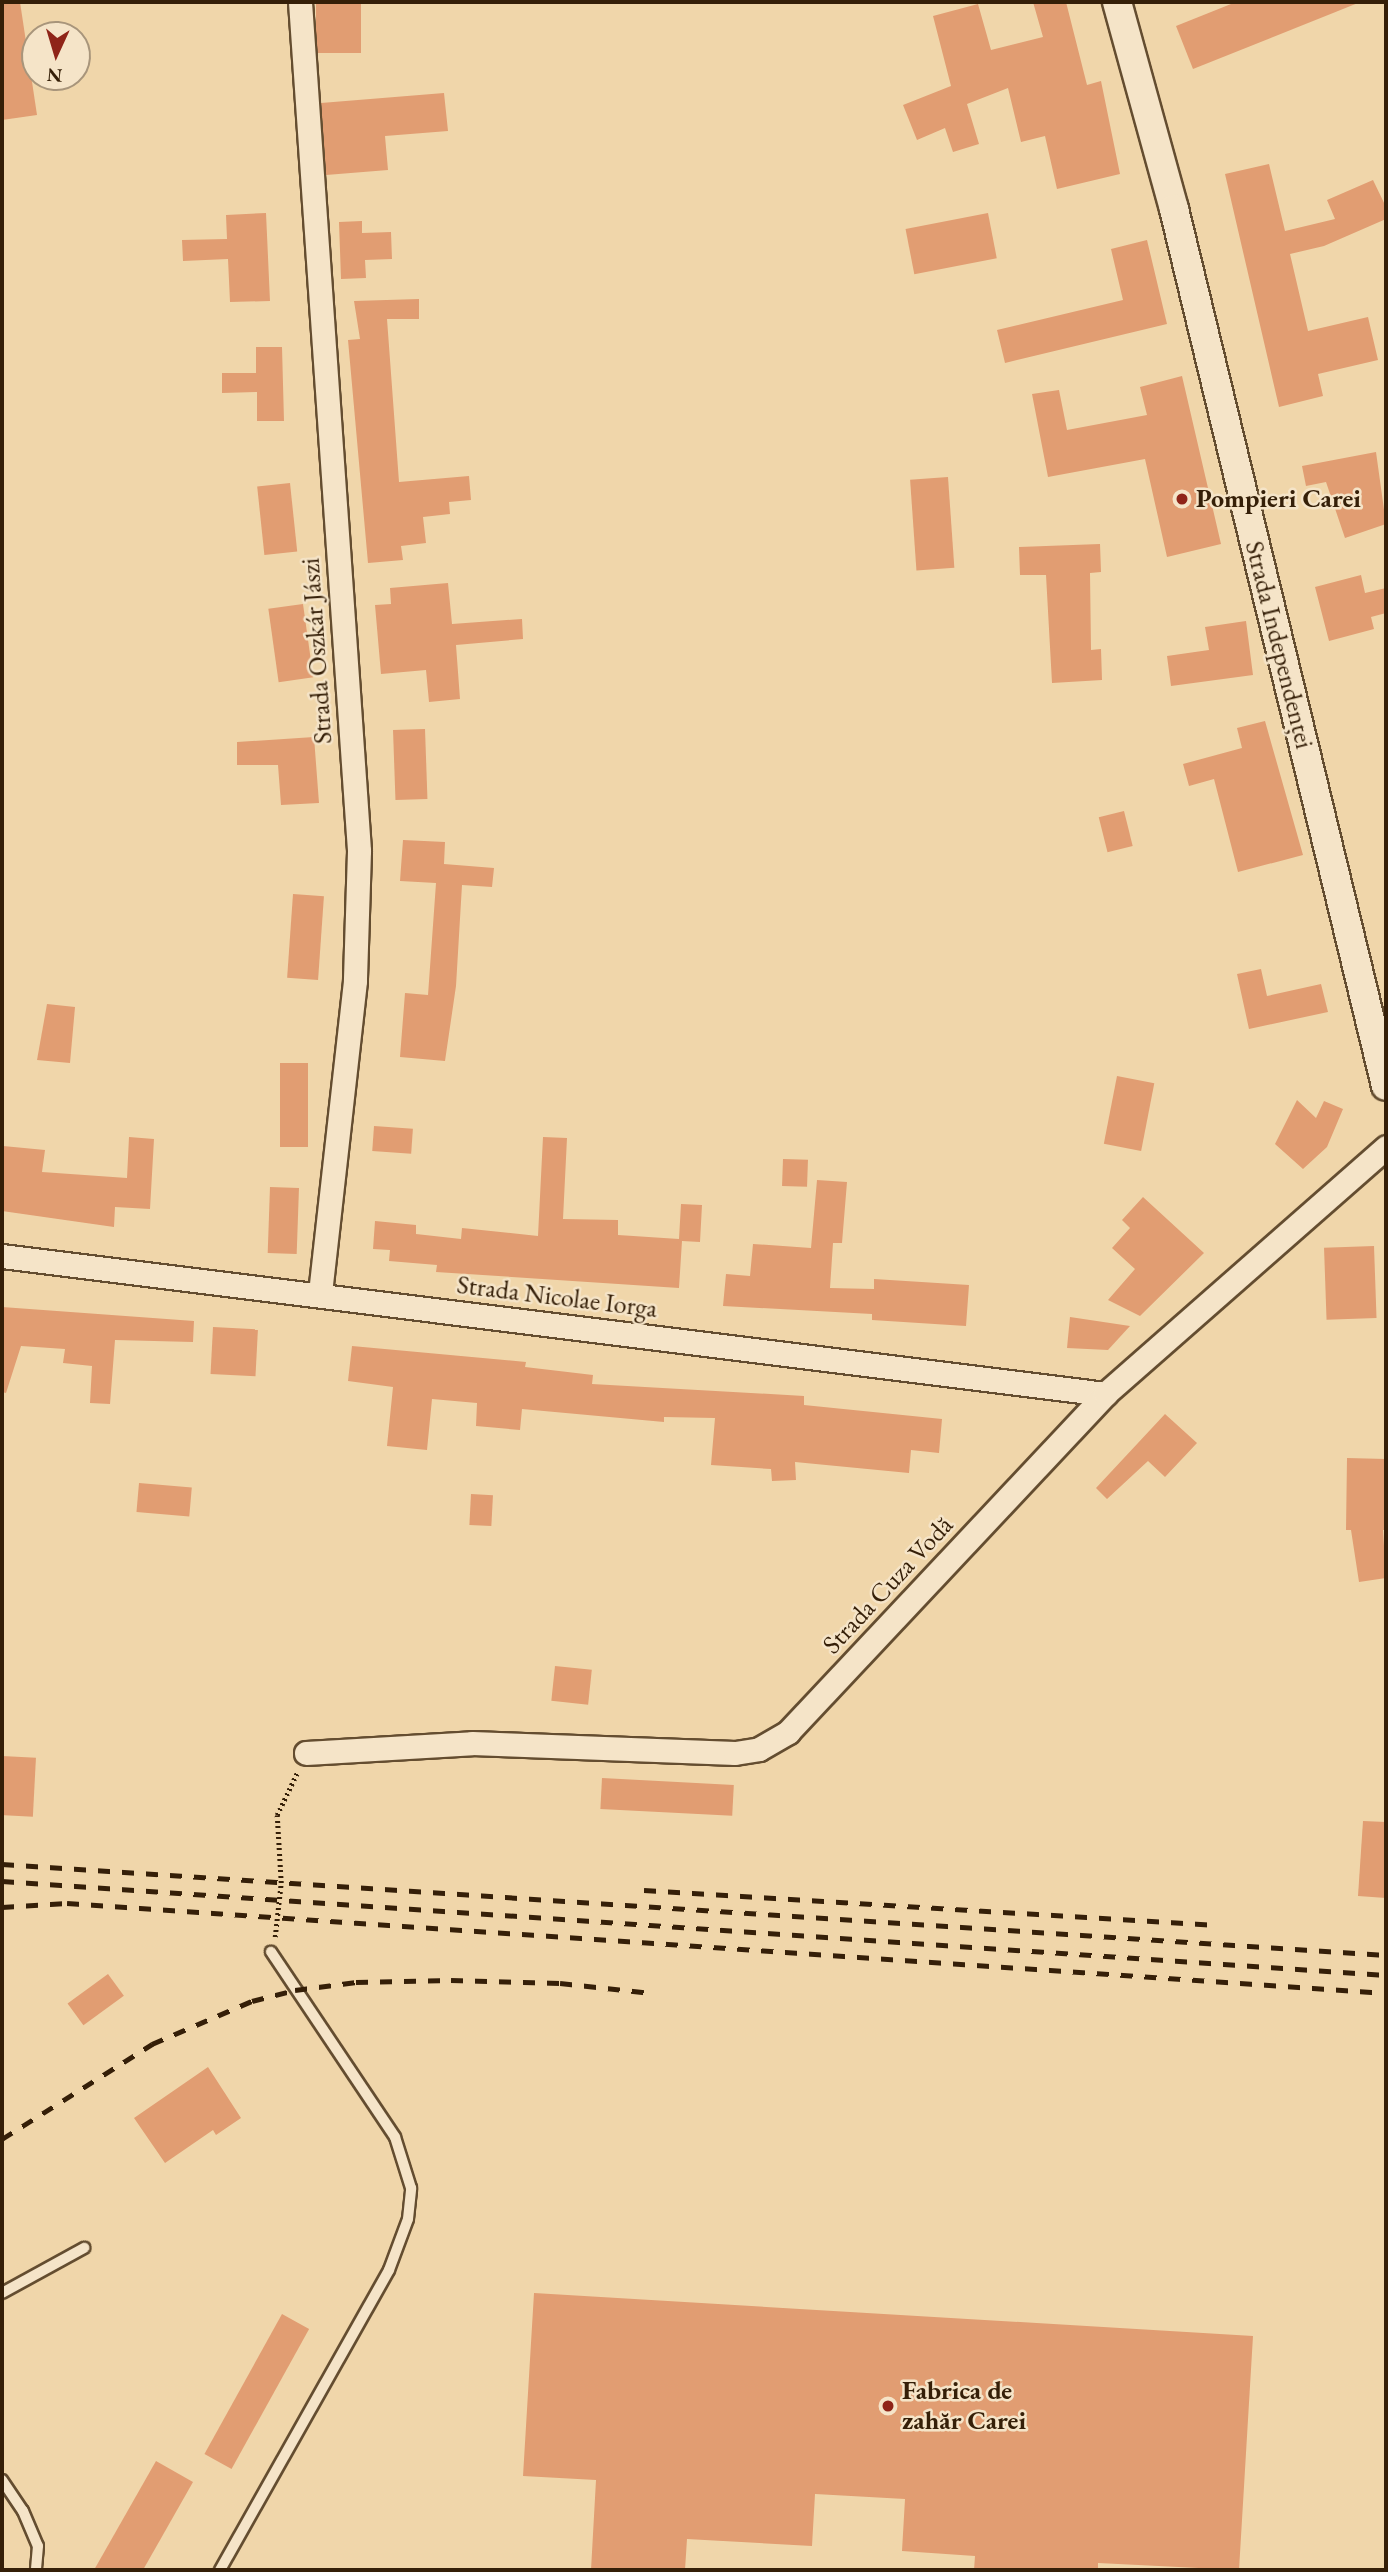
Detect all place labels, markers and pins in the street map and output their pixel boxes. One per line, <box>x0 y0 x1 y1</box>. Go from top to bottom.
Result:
place label: Pompieri Carei <box>1196 483 1361 515</box>
marker: Pompieri Carei <box>1174 491 1190 507</box>
place label: Fabrica de zahăr Carei <box>902 2375 1026 2436</box>
marker: Fabrica de zahăr Carei <box>880 2398 896 2414</box>

